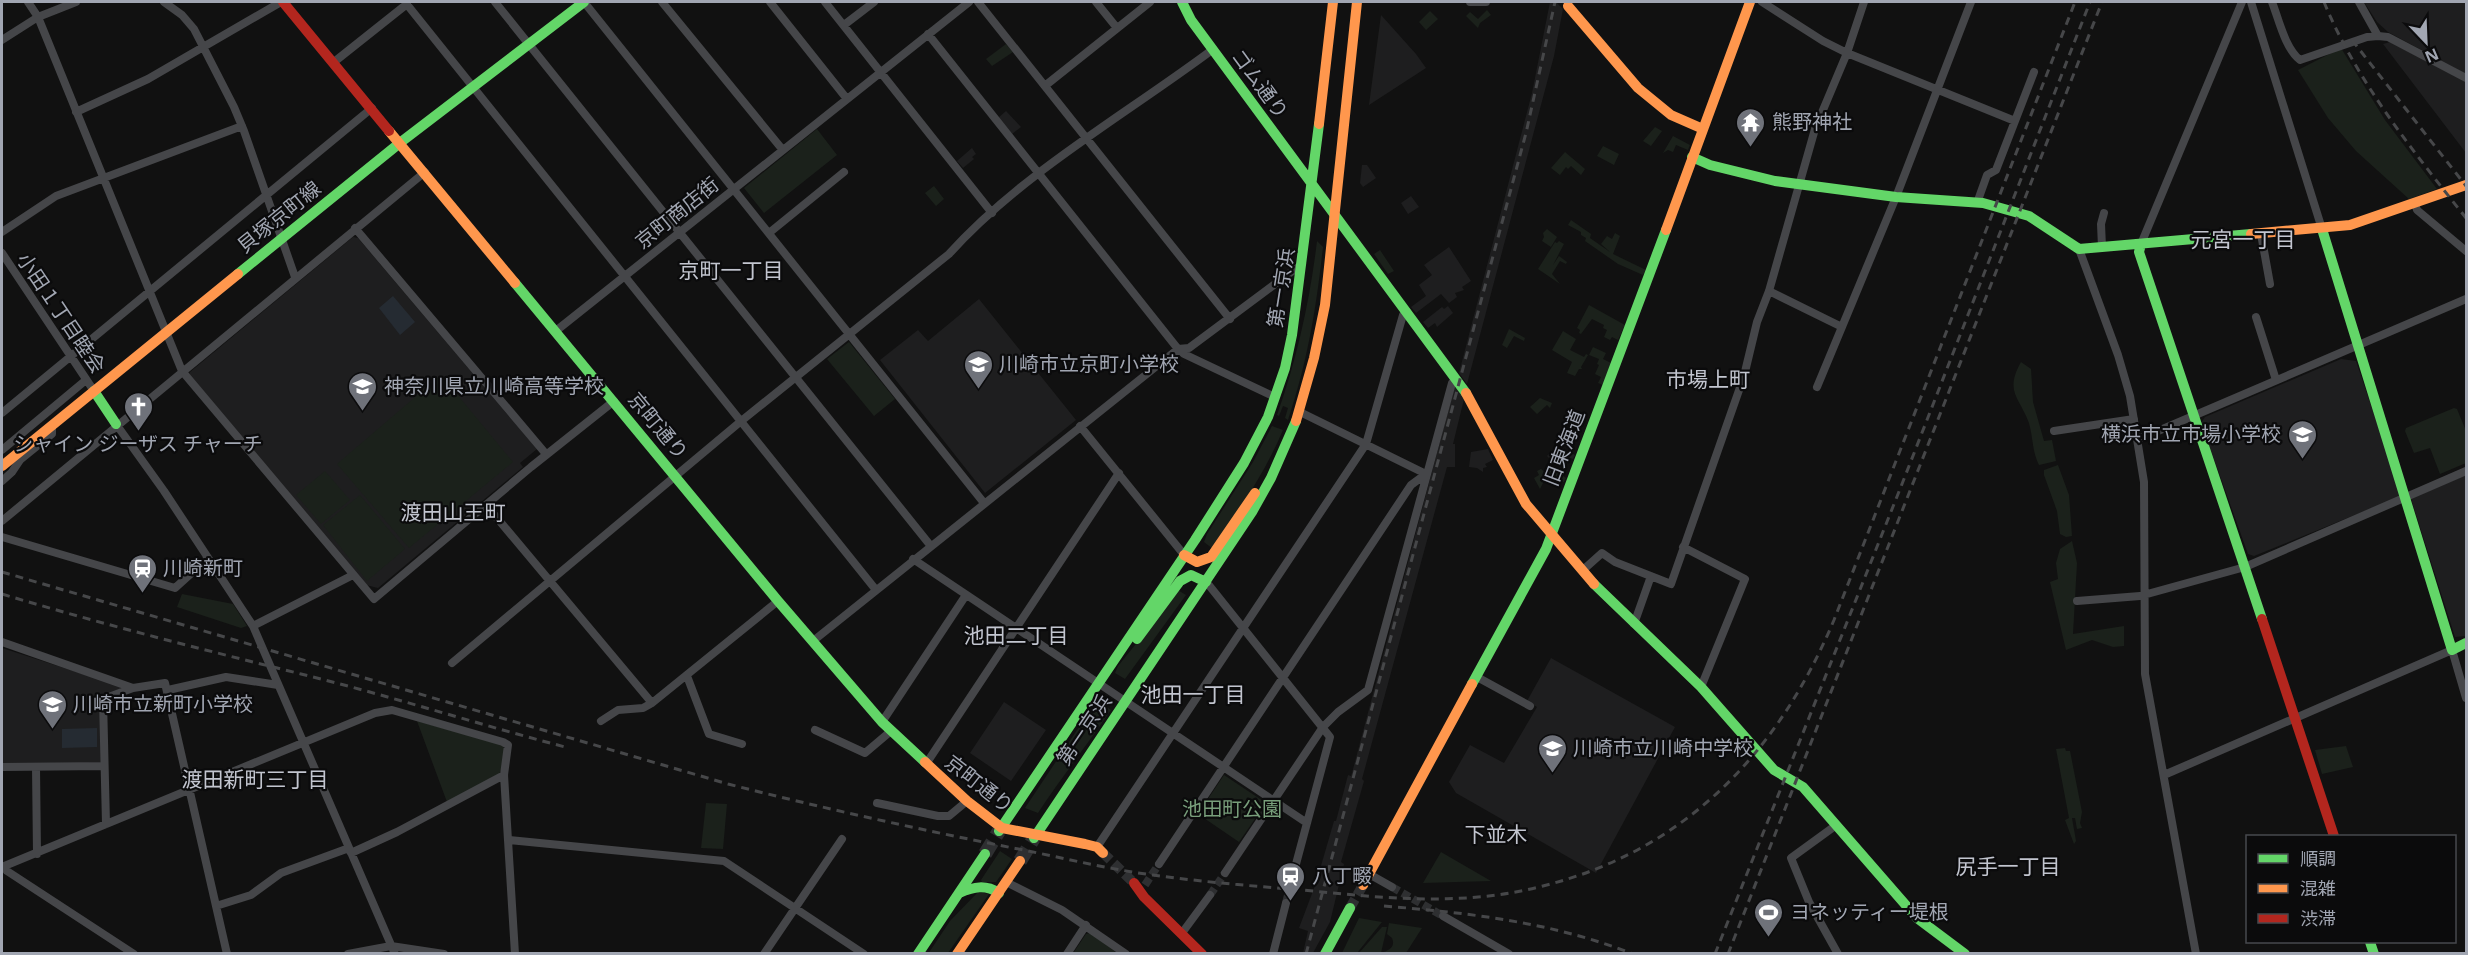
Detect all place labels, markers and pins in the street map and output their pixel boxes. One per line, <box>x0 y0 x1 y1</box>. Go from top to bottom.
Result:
temple icon: 熊野神社 <box>1735 106 1767 148</box>
place label: 熊野神社 <box>1772 108 1852 135</box>
school or university icon: 川崎市立京町小学校 <box>962 348 994 390</box>
place label: 川崎市立京町小学校 <box>999 350 1179 377</box>
school or university icon: 神奈川県立川崎高等学校 <box>347 370 379 412</box>
place label: 神奈川県立川崎高等学校 <box>384 372 604 399</box>
church icon: シャイン ジーザス チャーチ <box>122 390 154 432</box>
school or university icon: 横浜市立市場小学校 <box>2286 418 2318 460</box>
place label: 横浜市立市場小学校 <box>2101 420 2281 447</box>
place label: シャイン ジーザス チャーチ <box>13 430 263 457</box>
station icon: 川崎新町 <box>126 552 158 594</box>
place label: 川崎新町 <box>163 554 243 581</box>
school or university icon: 川崎市立新町小学校 <box>36 688 68 730</box>
place label: 川崎市立新町小学校 <box>73 690 253 717</box>
school or university icon: 川崎市立川崎中学校 <box>1536 732 1568 774</box>
place label: 川崎市立川崎中学校 <box>1573 734 1753 761</box>
station icon: 八丁畷 <box>1275 860 1307 902</box>
place label: 八丁畷 <box>1312 862 1372 889</box>
sports icon: ヨネッティー堤根 <box>1753 896 1785 938</box>
place label: ヨネッティー堤根 <box>1790 898 1949 925</box>

